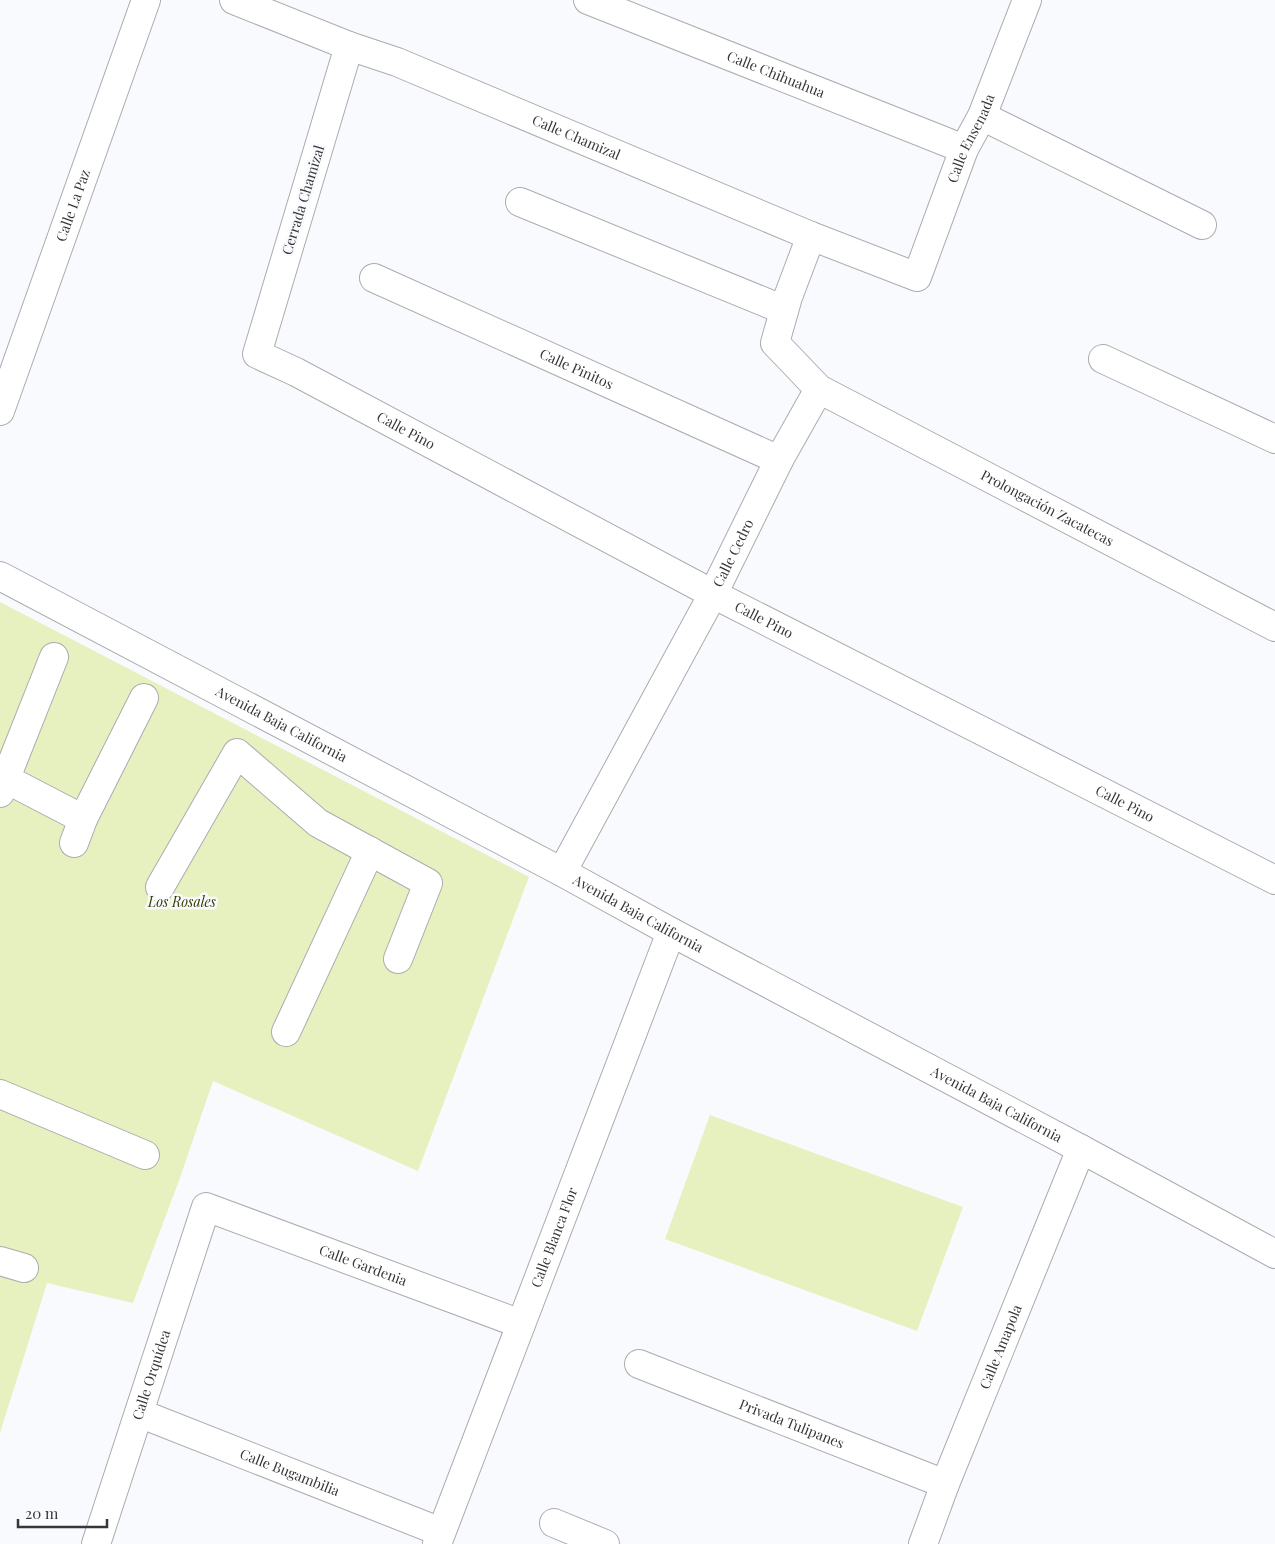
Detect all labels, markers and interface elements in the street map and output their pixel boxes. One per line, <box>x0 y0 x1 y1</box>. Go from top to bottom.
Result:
street label: Calle Chihuahua <box>724 46 828 102</box>
street label: Calle Ensenada <box>942 91 999 185</box>
street label: Calle Chamizal <box>529 110 624 164</box>
street label: Cerrada Chamizal <box>277 143 328 257</box>
street label: Calle La Paz <box>51 166 94 244</box>
street label: Calle Pinitos <box>537 344 617 393</box>
street label: Calle Pino <box>374 407 439 454</box>
street label: Prolongación Zacatecas <box>978 465 1117 550</box>
street label: Calle Cedro <box>708 515 758 590</box>
street label: Calle Pino <box>732 597 797 642</box>
street label: Avenida Baja California <box>212 681 351 766</box>
street label: Calle Pino <box>1093 780 1158 826</box>
street label: Avenida Baja California <box>569 869 707 956</box>
park label: Los Rosales <box>147 892 217 911</box>
street label: Avenida Baja California <box>927 1061 1066 1146</box>
street label: Calle Blanca Flor <box>526 1184 582 1290</box>
street label: Calle Gardenia <box>317 1240 410 1290</box>
street label: Calle Amapola <box>975 1302 1026 1392</box>
street label: Calle Orquídea <box>127 1327 174 1422</box>
street label: Privada Tulipanes <box>737 1394 847 1453</box>
street label: Calle Bugambilia <box>237 1444 343 1500</box>
scale bar <box>18 1496 106 1528</box>
text: 20 m <box>25 1503 59 1523</box>

